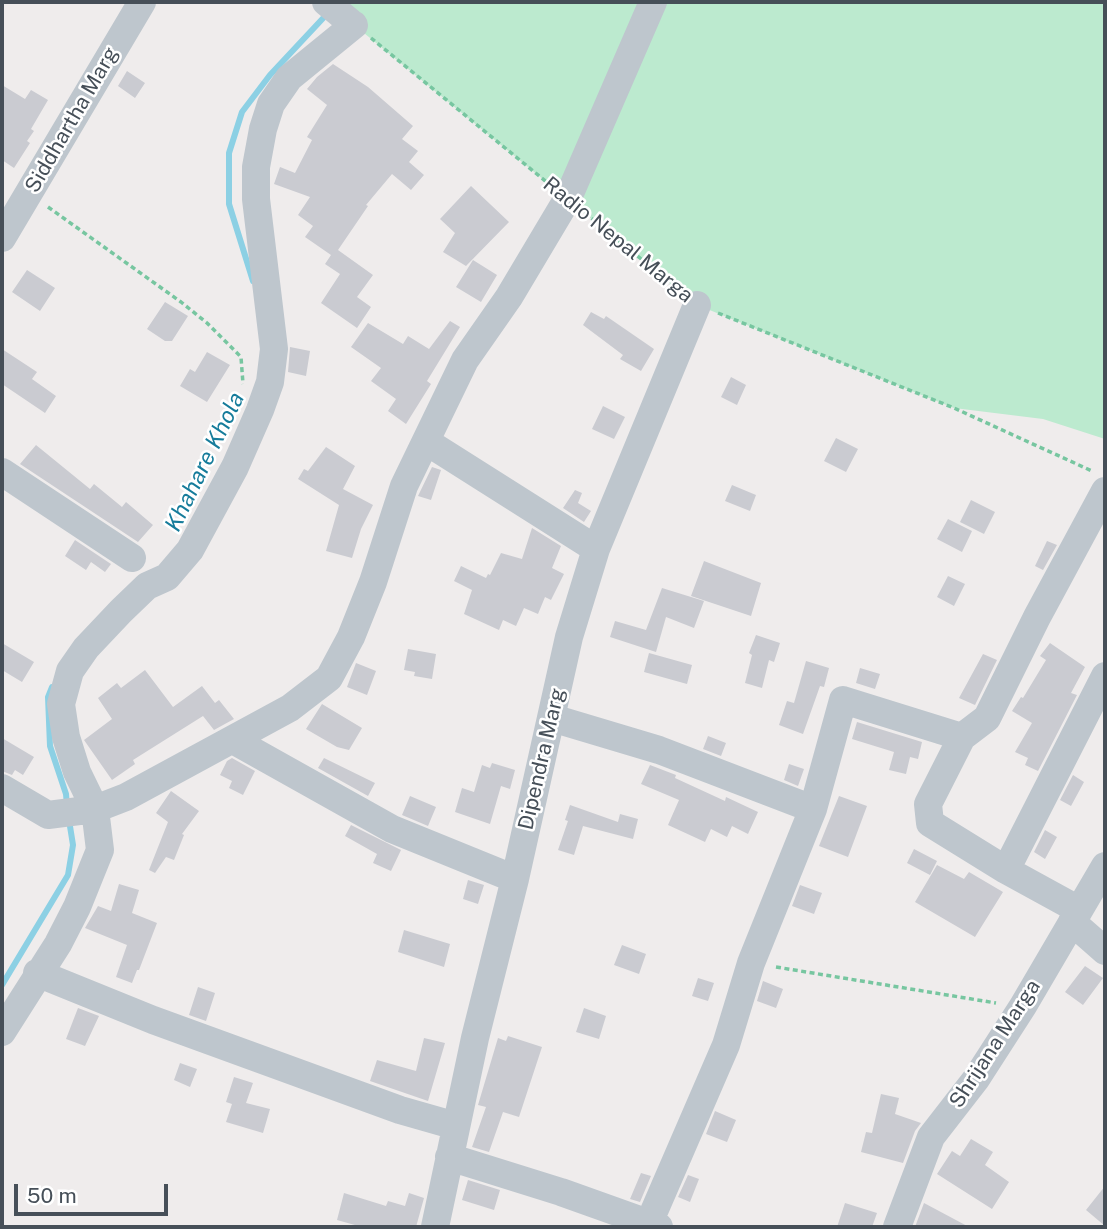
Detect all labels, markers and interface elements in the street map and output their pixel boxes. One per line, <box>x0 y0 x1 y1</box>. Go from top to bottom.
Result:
street label: Siddhartha Marg <box>20 43 124 197</box>
street label: Radio Nepal Marga <box>538 172 698 308</box>
water label: Khahare Khola <box>159 388 251 536</box>
street label: Dipendra Marg <box>513 686 571 832</box>
street label: Shrijana Marga <box>944 975 1046 1113</box>
scale bar <box>18 1170 172 1214</box>
text: 50 m <box>27 1183 77 1208</box>

